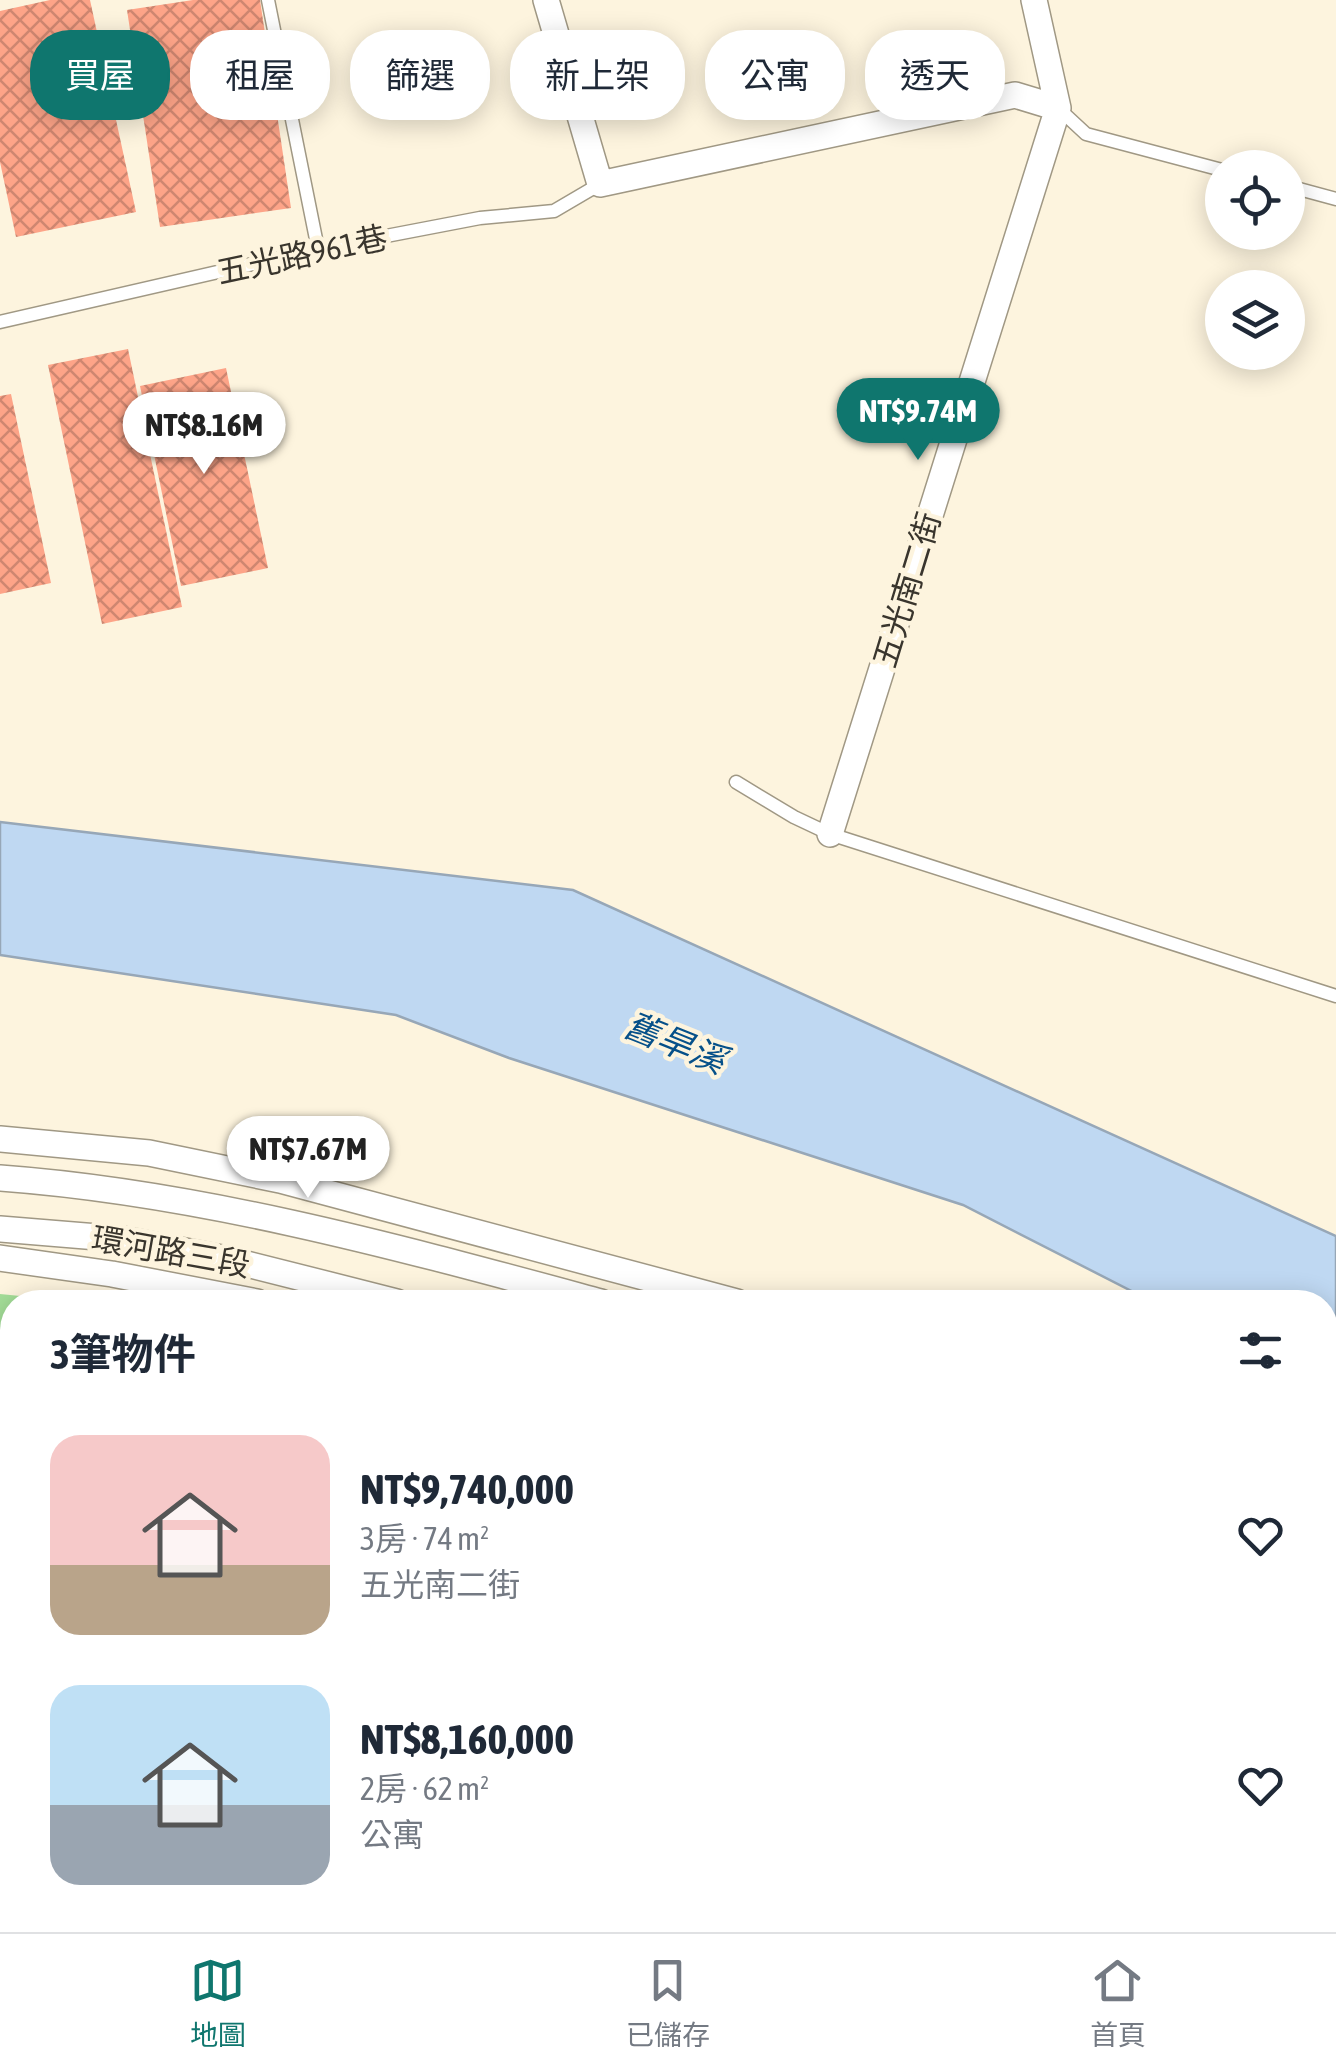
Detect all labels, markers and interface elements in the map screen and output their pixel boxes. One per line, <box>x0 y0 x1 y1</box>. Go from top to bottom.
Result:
chip: 買屋 <box>30 30 170 120</box>
chip: 租屋 <box>190 30 330 120</box>
chip: 篩選 <box>350 30 490 120</box>
chip: 新上架 <box>510 30 685 120</box>
chip: 公寓 <box>705 30 845 120</box>
chip: 透天 <box>865 30 1005 120</box>
map controls <box>1205 150 1305 370</box>
button: locate <box>1205 150 1305 250</box>
street label: 五光路961巷 <box>213 218 390 291</box>
button: layers <box>1205 270 1305 370</box>
pin: NT$9.74M <box>815 378 1021 463</box>
pin: NT$8.16M <box>101 392 307 477</box>
text: NT$9.74M <box>859 392 977 429</box>
text: NT$8.16M <box>145 406 263 443</box>
street label: 五光南二街 <box>865 508 948 672</box>
water label: 舊旱溪 <box>619 1004 736 1082</box>
pin: NT$7.67M <box>205 1116 411 1201</box>
text: NT$7.67M <box>249 1130 367 1167</box>
street label: 環河路三段 <box>89 1219 253 1284</box>
icon: filters <box>1233 1323 1288 1378</box>
text: 3筆物件 <box>50 1330 196 1378</box>
text: NT$9,740,000 <box>360 1465 574 1513</box>
icon: home <box>130 1475 250 1595</box>
icon: heart <box>1233 1508 1288 1563</box>
text: 3房 · 74 m² <box>360 1520 489 1557</box>
text: 五光南二街 <box>360 1566 520 1603</box>
text: NT$8,160,000 <box>360 1715 574 1763</box>
icon: home <box>130 1725 250 1845</box>
icon: heart <box>1233 1758 1288 1813</box>
text: 2房 · 62 m² <box>360 1770 489 1807</box>
text: 公寓 <box>360 1816 424 1853</box>
tab: 地圖 <box>190 1953 246 2053</box>
tab: 已儲存 <box>626 1953 710 2053</box>
tab: 首頁 <box>1090 1953 1146 2053</box>

